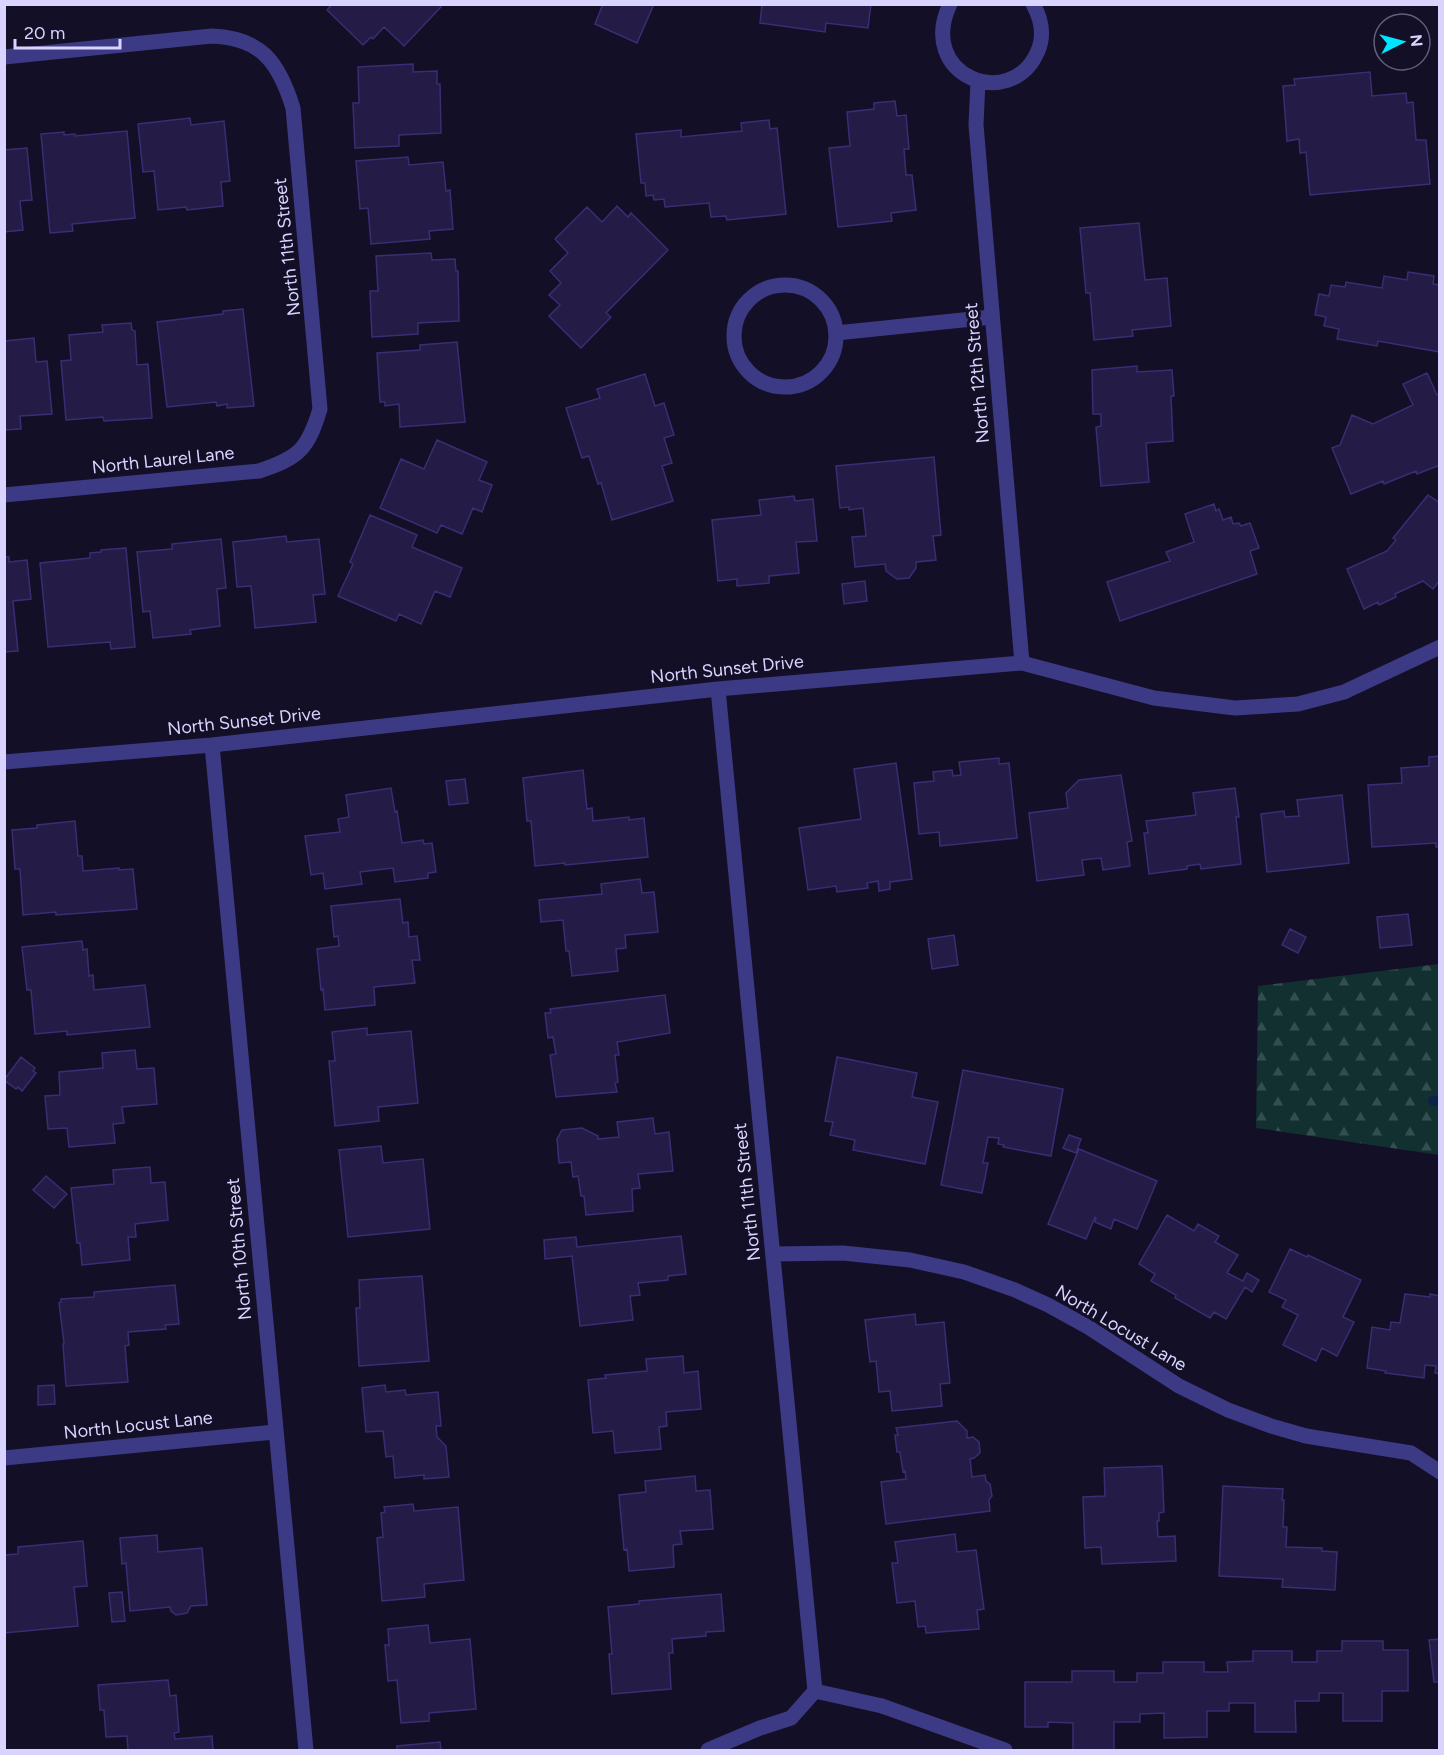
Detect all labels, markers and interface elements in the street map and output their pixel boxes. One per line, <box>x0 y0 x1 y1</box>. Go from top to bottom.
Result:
scale bar <box>15 12 120 50</box>
north arrow <box>1372 12 1432 72</box>
text: 20 m <box>24 22 65 44</box>
text: N <box>1406 33 1427 48</box>
street label: North 11th Street <box>269 177 305 317</box>
street label: North 12th Street <box>960 302 994 444</box>
street label: North Laurel Lane <box>91 442 235 478</box>
street label: North Sunset Drive <box>649 650 805 688</box>
street label: North Sunset Drive <box>166 702 322 740</box>
street label: North 11th Street <box>729 1122 765 1262</box>
street label: North 10th Street <box>222 1177 256 1321</box>
street label: North Locust Lane <box>1051 1280 1191 1376</box>
street label: North Locust Lane <box>63 1406 214 1444</box>

